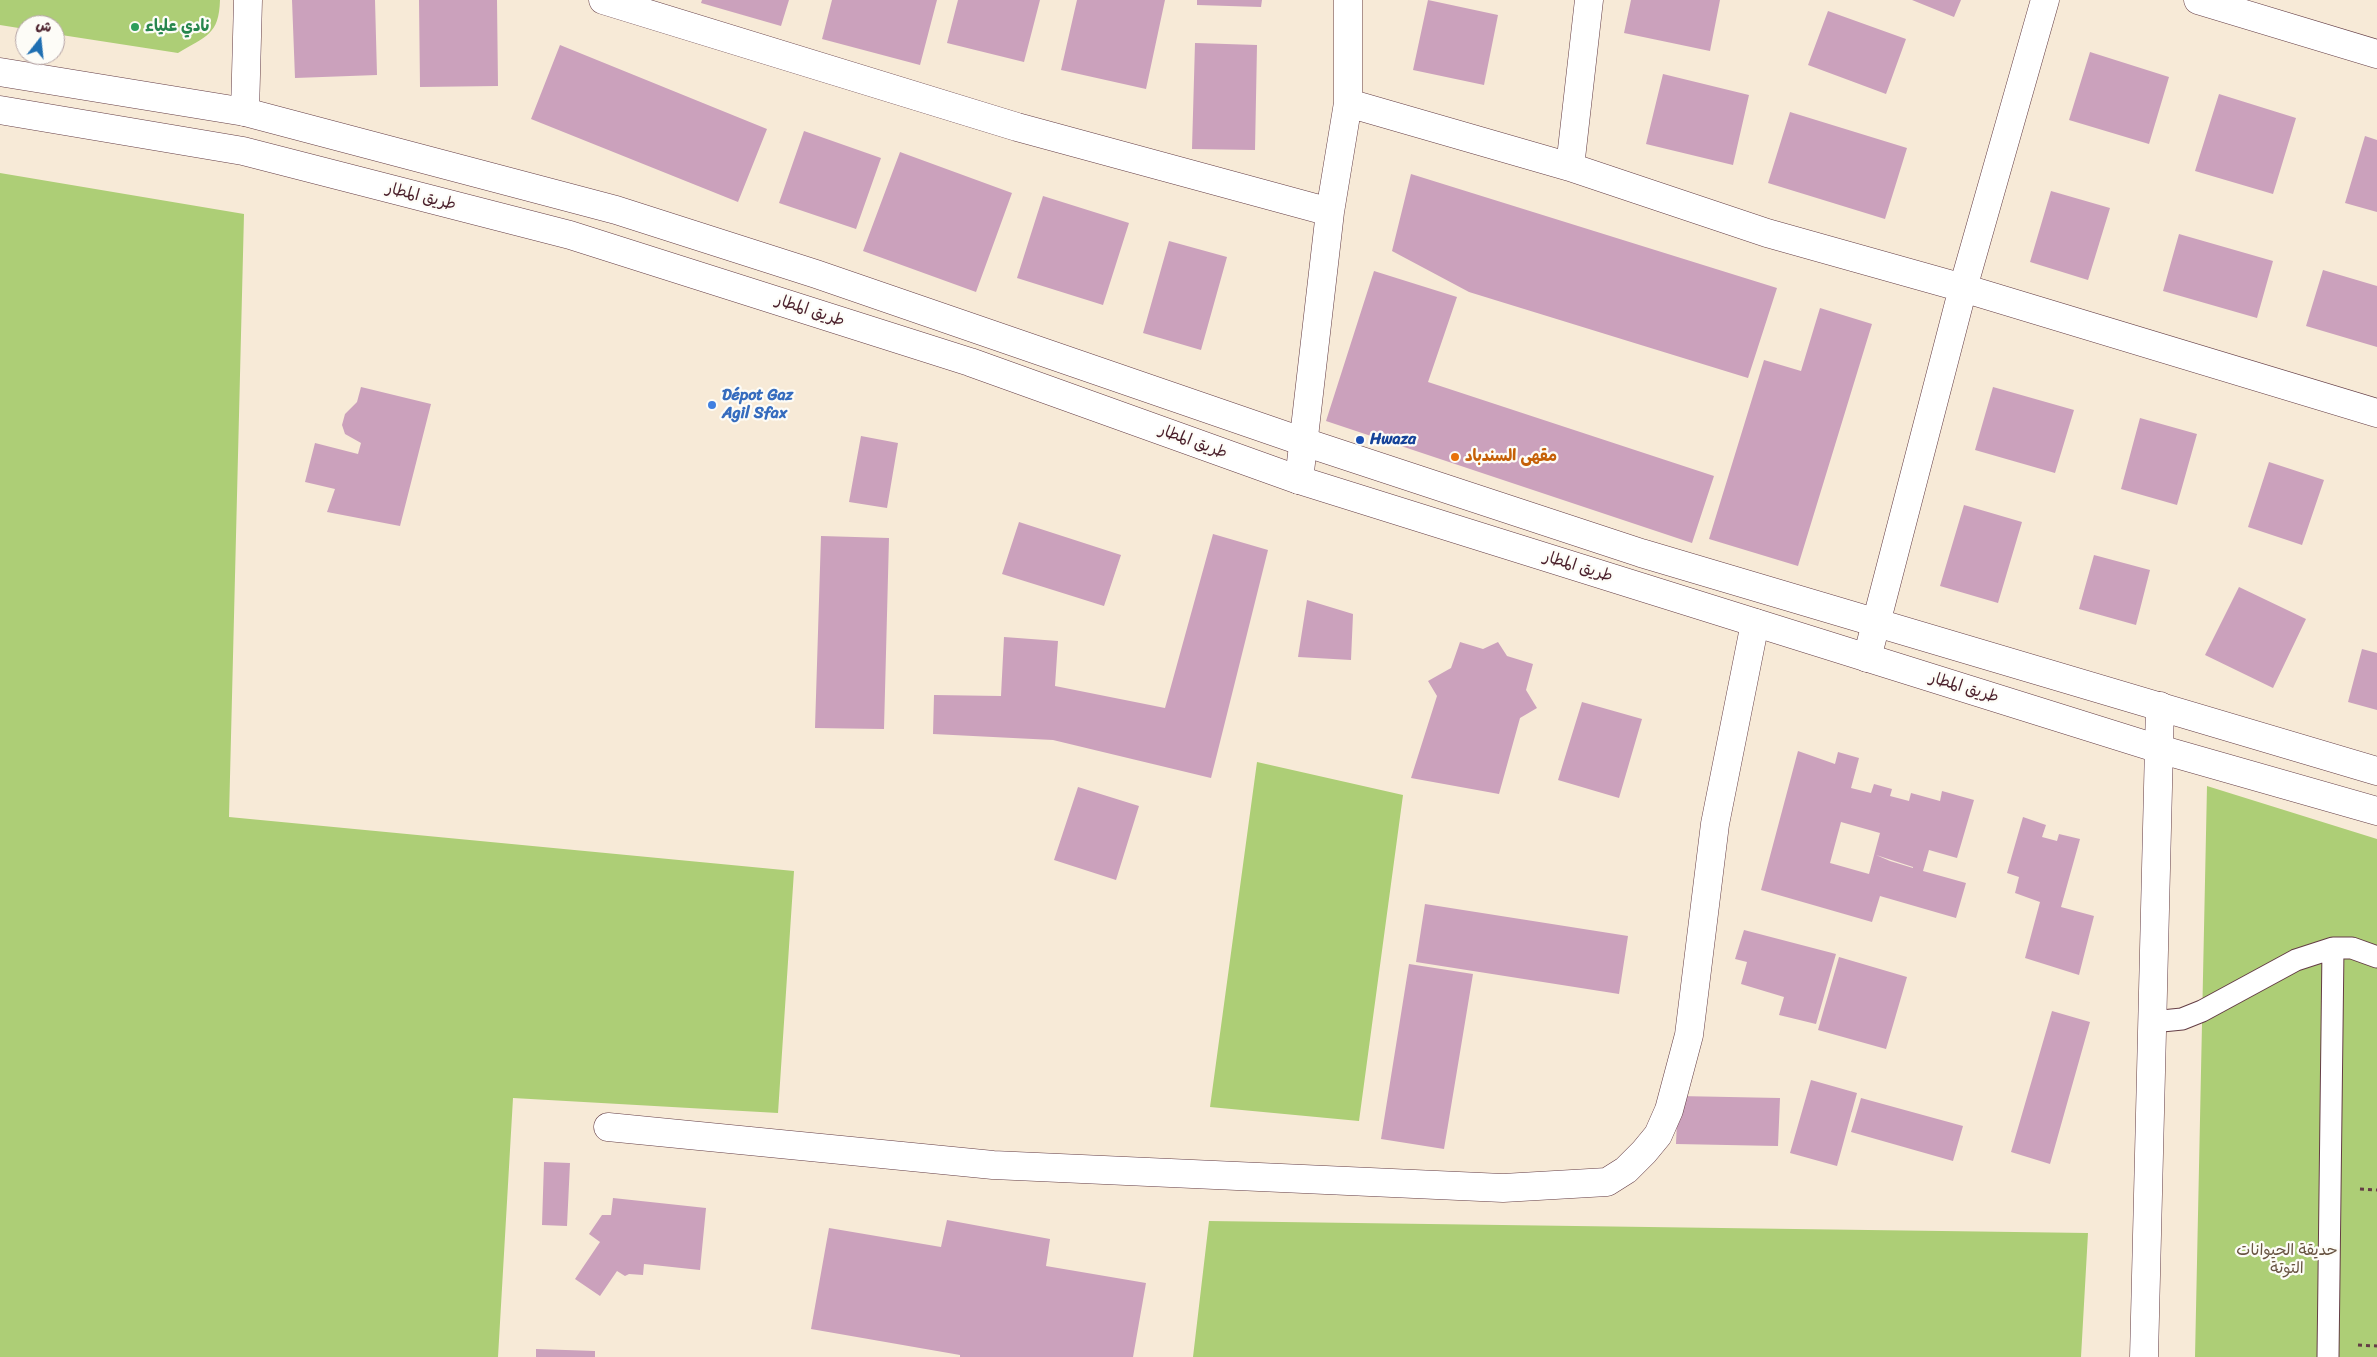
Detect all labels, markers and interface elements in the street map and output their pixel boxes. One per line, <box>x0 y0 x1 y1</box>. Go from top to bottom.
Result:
text: ش <box>33 12 55 40</box>
north arrow <box>15 15 65 65</box>
place label: نادي علياء <box>145 17 209 37</box>
marker: نادي علياء <box>129 21 141 33</box>
street label: طريق المطار <box>384 179 458 215</box>
street label: طريق المطار <box>773 291 847 331</box>
place label: Dépot Gaz Agil Sfax <box>722 386 793 424</box>
marker: Dépot Gaz Agil Sfax <box>706 399 718 411</box>
street label: طريق المطار <box>1156 421 1230 463</box>
place label: Hwaza <box>1370 430 1416 450</box>
marker: Hwaza <box>1354 434 1366 446</box>
place label: مقهى السندباد <box>1465 447 1557 467</box>
marker: مقهى السندباد <box>1449 451 1461 463</box>
street label: طريق المطار <box>1541 547 1615 587</box>
street label: طريق المطار <box>1927 668 2001 708</box>
park label: حديقة الحيوانات التوتة <box>2236 1241 2338 1279</box>

